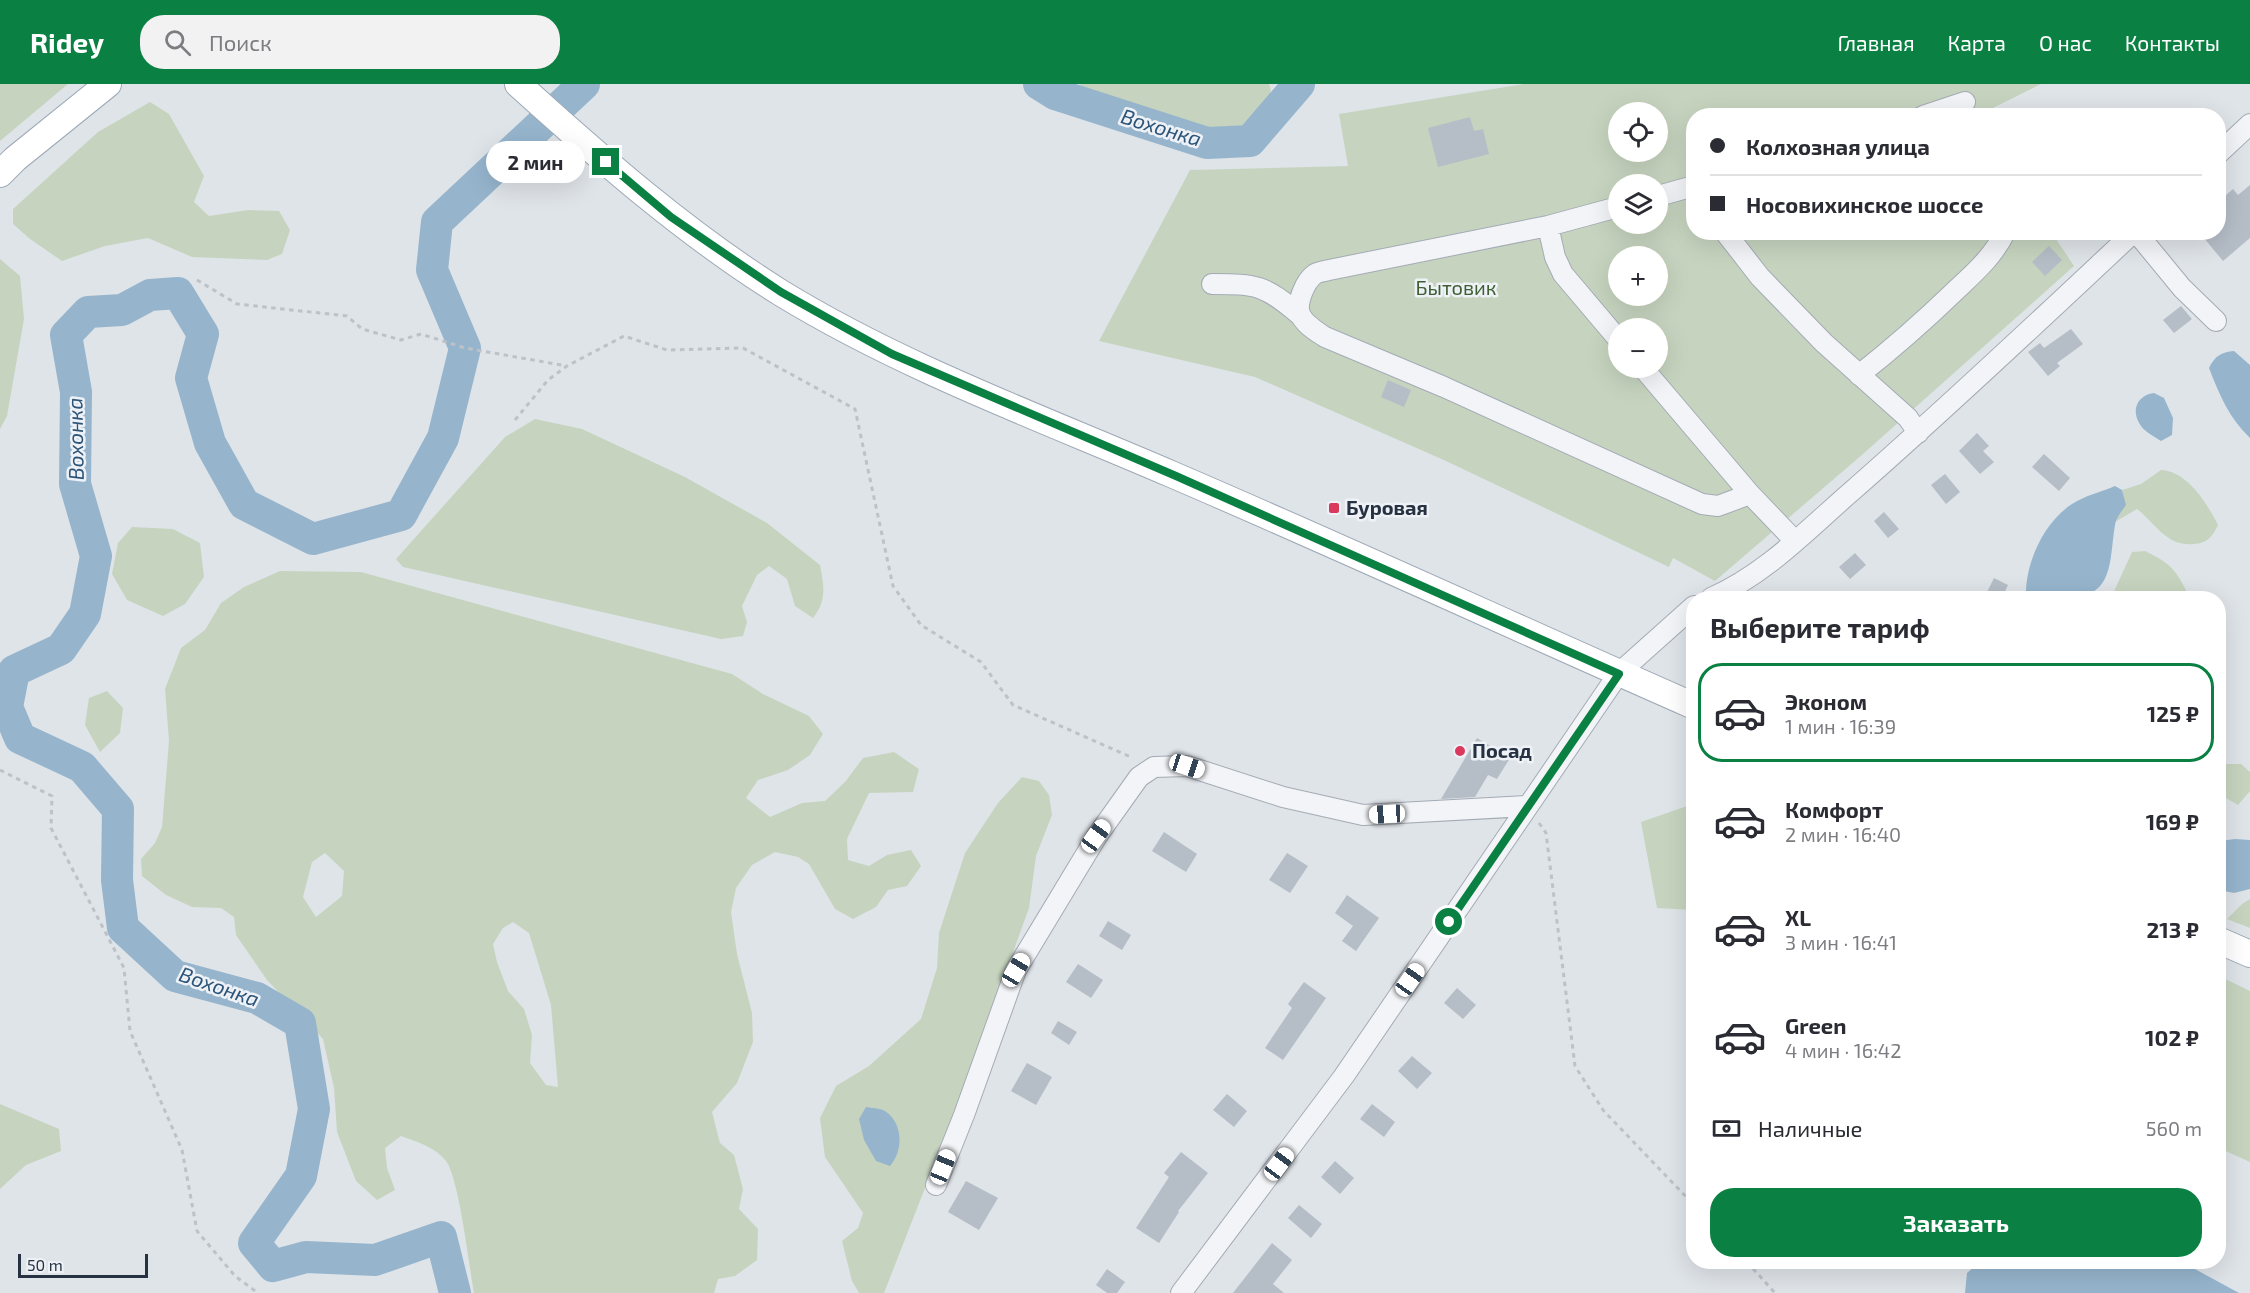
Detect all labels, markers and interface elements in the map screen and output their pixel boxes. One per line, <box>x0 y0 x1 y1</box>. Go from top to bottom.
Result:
search box <box>140 15 560 69</box>
text: Ridey <box>30 25 104 59</box>
icon: search <box>161 26 194 59</box>
text: Поиск <box>209 29 272 55</box>
text: Главная <box>1838 30 1915 55</box>
text: Карта <box>1948 30 2006 55</box>
text: О нас <box>2039 30 2092 55</box>
text: Контакты <box>2125 30 2220 55</box>
map controls <box>1608 102 1668 378</box>
button: locate <box>1608 102 1668 162</box>
water label: Вохонка <box>1118 103 1205 151</box>
text: Колхозная улица <box>1746 133 1930 159</box>
callout: 2 мин <box>486 141 585 183</box>
route end <box>592 148 619 175</box>
text: 2 мин <box>508 150 563 174</box>
button: layers <box>1608 174 1668 234</box>
text: Носовихинское шоссе <box>1746 191 1983 217</box>
button: + <box>1608 246 1668 306</box>
park label: Бытовик <box>1416 275 1497 299</box>
button: − <box>1608 318 1668 378</box>
water label: Вохонка <box>61 397 88 481</box>
place label: Буровая <box>1346 495 1428 519</box>
marker: Буровая <box>1327 501 1341 515</box>
text: Выберите тариф <box>1710 611 1930 643</box>
icon: car <box>1713 686 1767 740</box>
text: Эконом <box>1785 688 1867 714</box>
text: 125 ₽ <box>2147 700 2199 726</box>
text: 1 мин · 16:39 <box>1785 714 1896 738</box>
place label: Посад <box>1472 738 1532 762</box>
marker: Посад <box>1453 744 1467 758</box>
car <box>1167 752 1207 780</box>
icon: car <box>1713 794 1767 848</box>
text: Комфорт <box>1785 796 1883 822</box>
car <box>1369 804 1405 824</box>
text: 169 ₽ <box>2146 808 2199 834</box>
car <box>1078 816 1114 856</box>
text: 2 мин · 16:40 <box>1785 822 1901 846</box>
icon: car <box>1713 902 1767 956</box>
text: XL <box>1785 904 1811 930</box>
route start <box>1435 908 1462 935</box>
text: 213 ₽ <box>2146 916 2199 942</box>
text: 3 мин · 16:41 <box>1785 930 1897 954</box>
car <box>999 950 1033 990</box>
water label: Вохонка <box>176 960 263 1011</box>
car <box>1392 960 1428 1000</box>
icon: car <box>1713 1010 1767 1064</box>
text: Green <box>1785 1012 1847 1038</box>
text: 102 ₽ <box>2145 1024 2199 1050</box>
text: 4 мин · 16:42 <box>1785 1038 1901 1062</box>
icon: cash <box>1710 1112 1743 1145</box>
text: Наличные <box>1758 1115 1862 1141</box>
text: 560 m <box>2146 1116 2202 1140</box>
car <box>1261 1144 1297 1184</box>
car <box>928 1147 958 1187</box>
button: Заказать <box>1710 1188 2202 1257</box>
scale bar <box>18 1251 148 1278</box>
text: 50 m <box>27 1255 63 1274</box>

